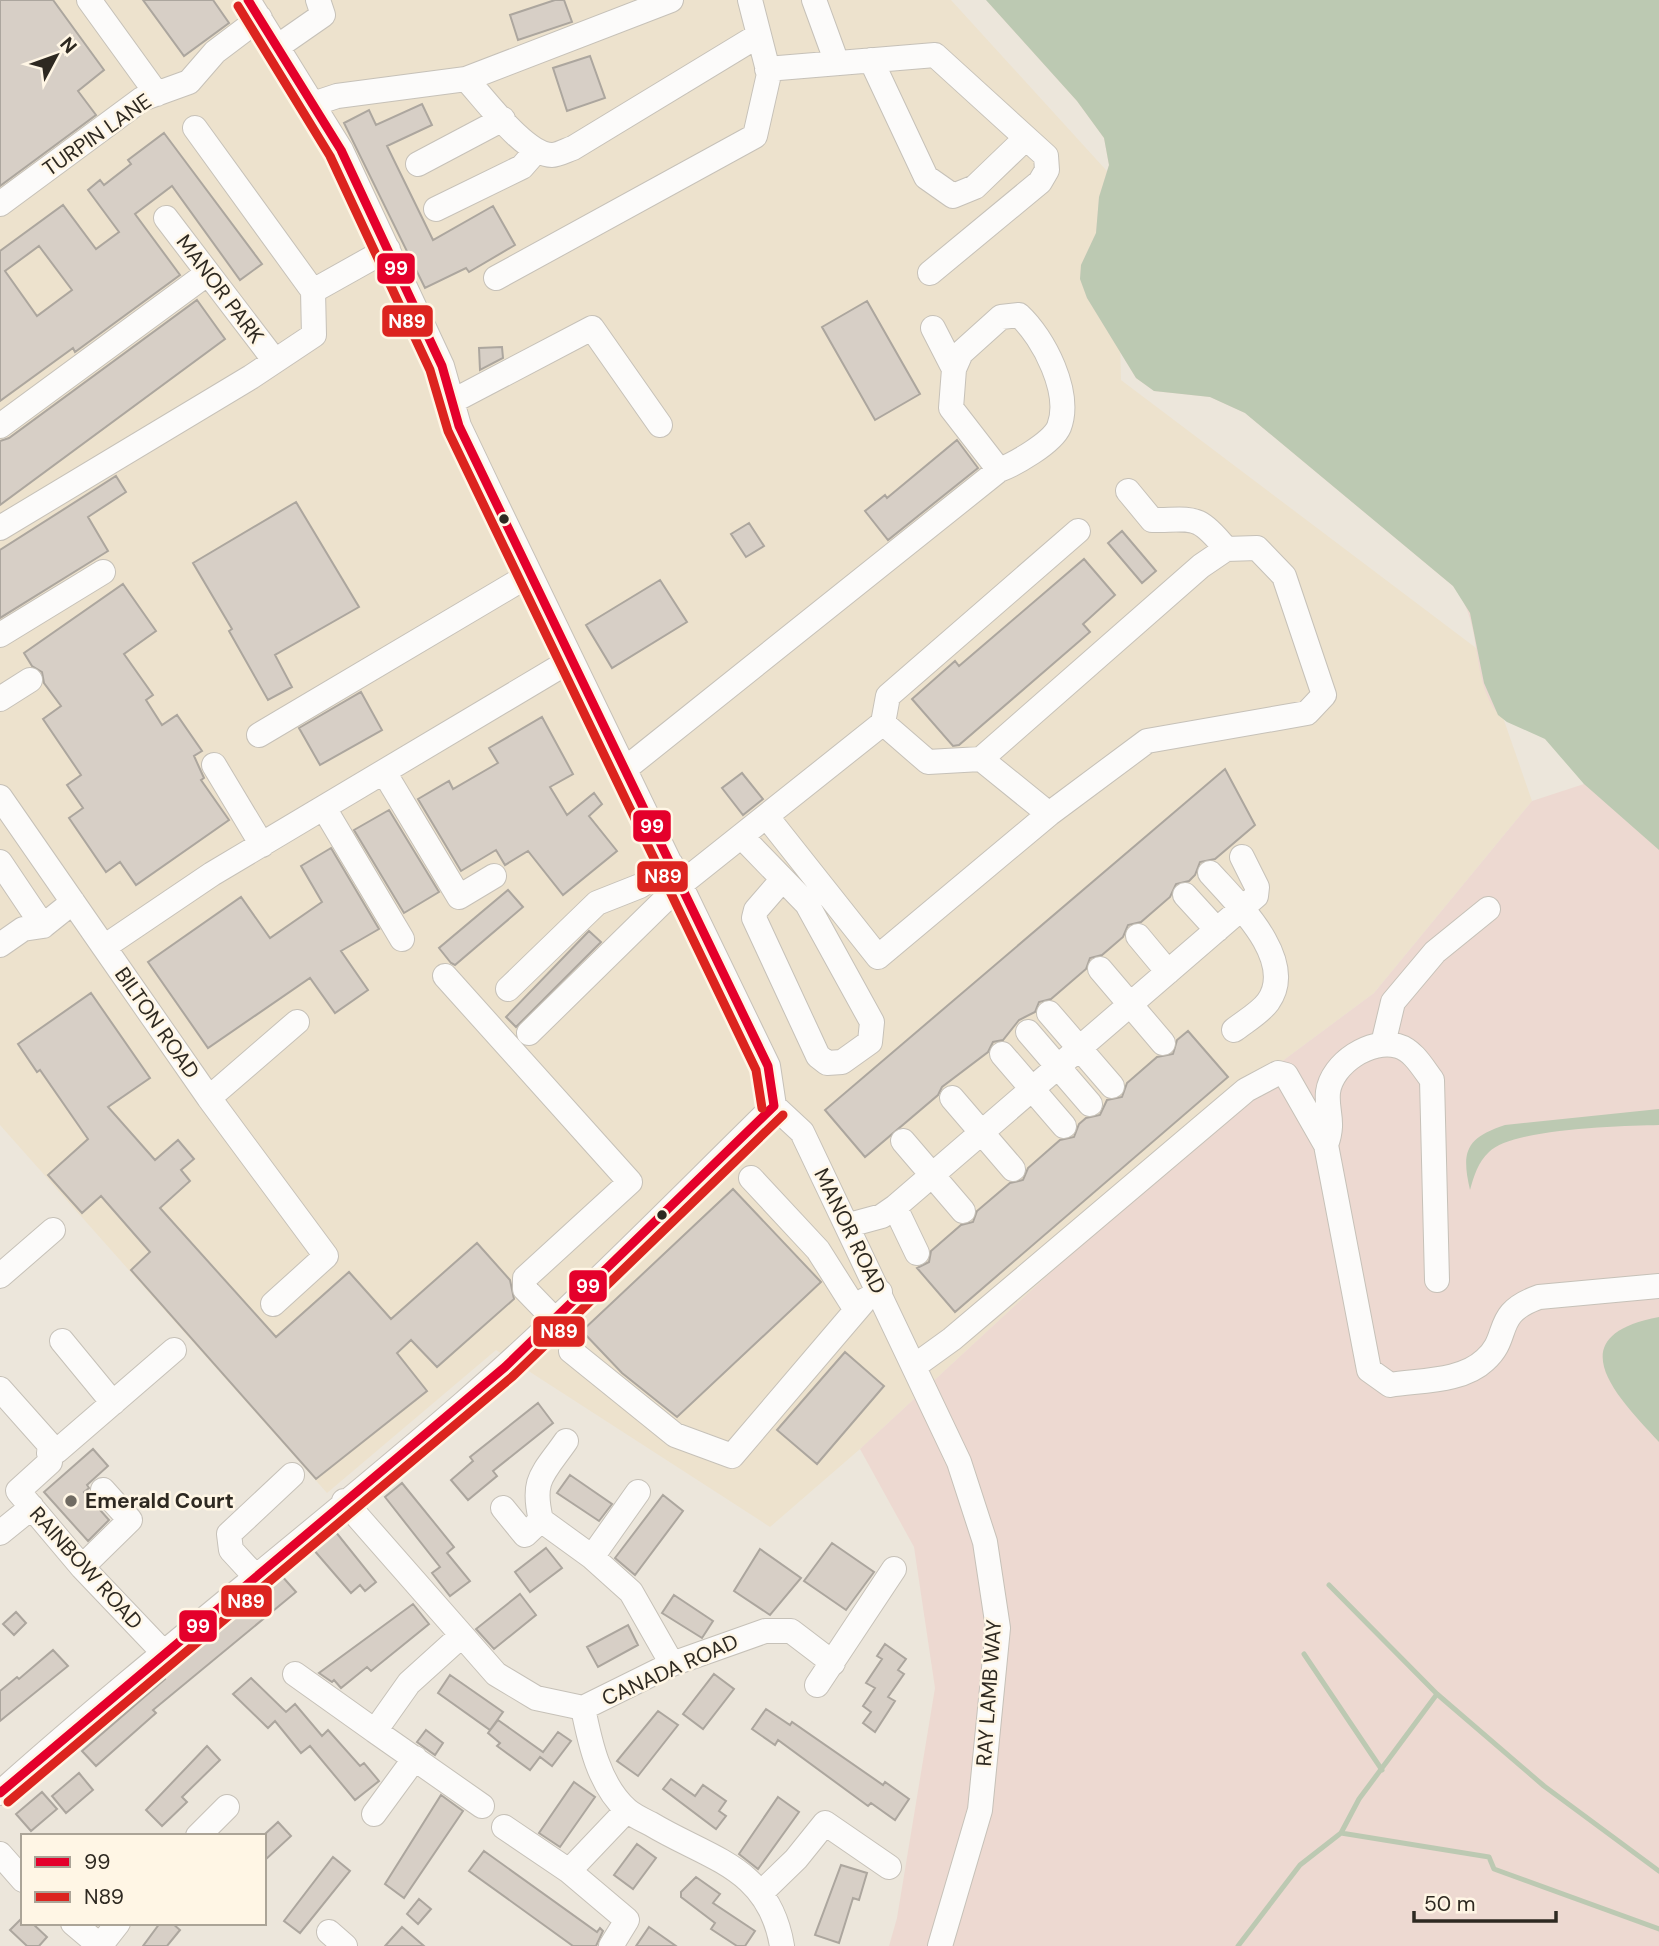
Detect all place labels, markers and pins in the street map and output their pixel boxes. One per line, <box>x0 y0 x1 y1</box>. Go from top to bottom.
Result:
unlabelled marker <box>497 512 511 526</box>
unlabelled marker <box>655 1208 669 1222</box>
place label: Emerald Court <box>85 1487 234 1515</box>
marker: Emerald Court <box>63 1493 79 1509</box>

